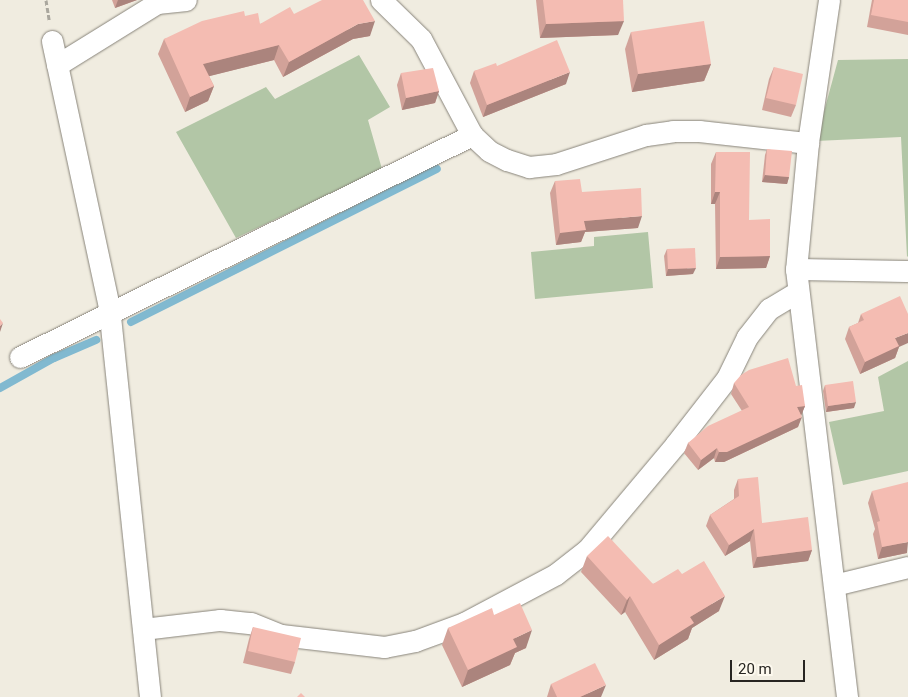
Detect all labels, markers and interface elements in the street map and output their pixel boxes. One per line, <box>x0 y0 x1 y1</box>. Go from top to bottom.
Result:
scale bar <box>733 650 808 682</box>
text: 20 m <box>738 660 772 678</box>

